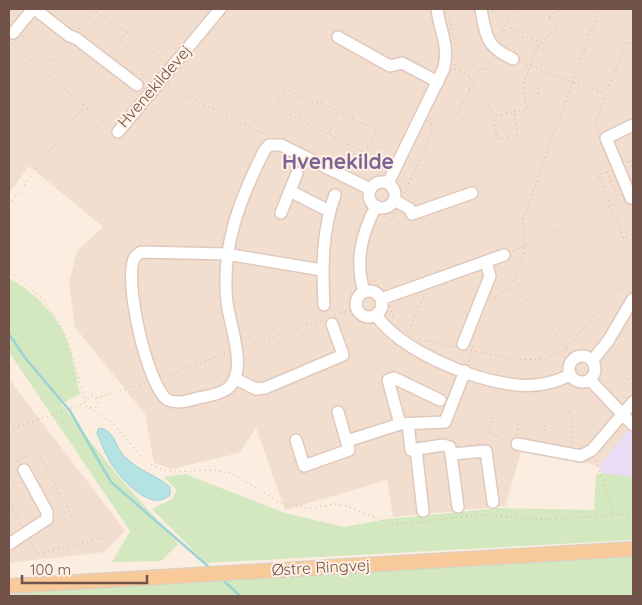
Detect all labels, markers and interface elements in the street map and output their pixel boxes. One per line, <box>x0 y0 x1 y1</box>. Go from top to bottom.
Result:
street label: Hvenekildevej <box>113 41 195 131</box>
district label: Hvenekilde <box>282 148 394 174</box>
scale bar <box>22 552 148 584</box>
street label: Østre Ringvej <box>271 554 371 580</box>
text: 100 m <box>30 560 71 579</box>

